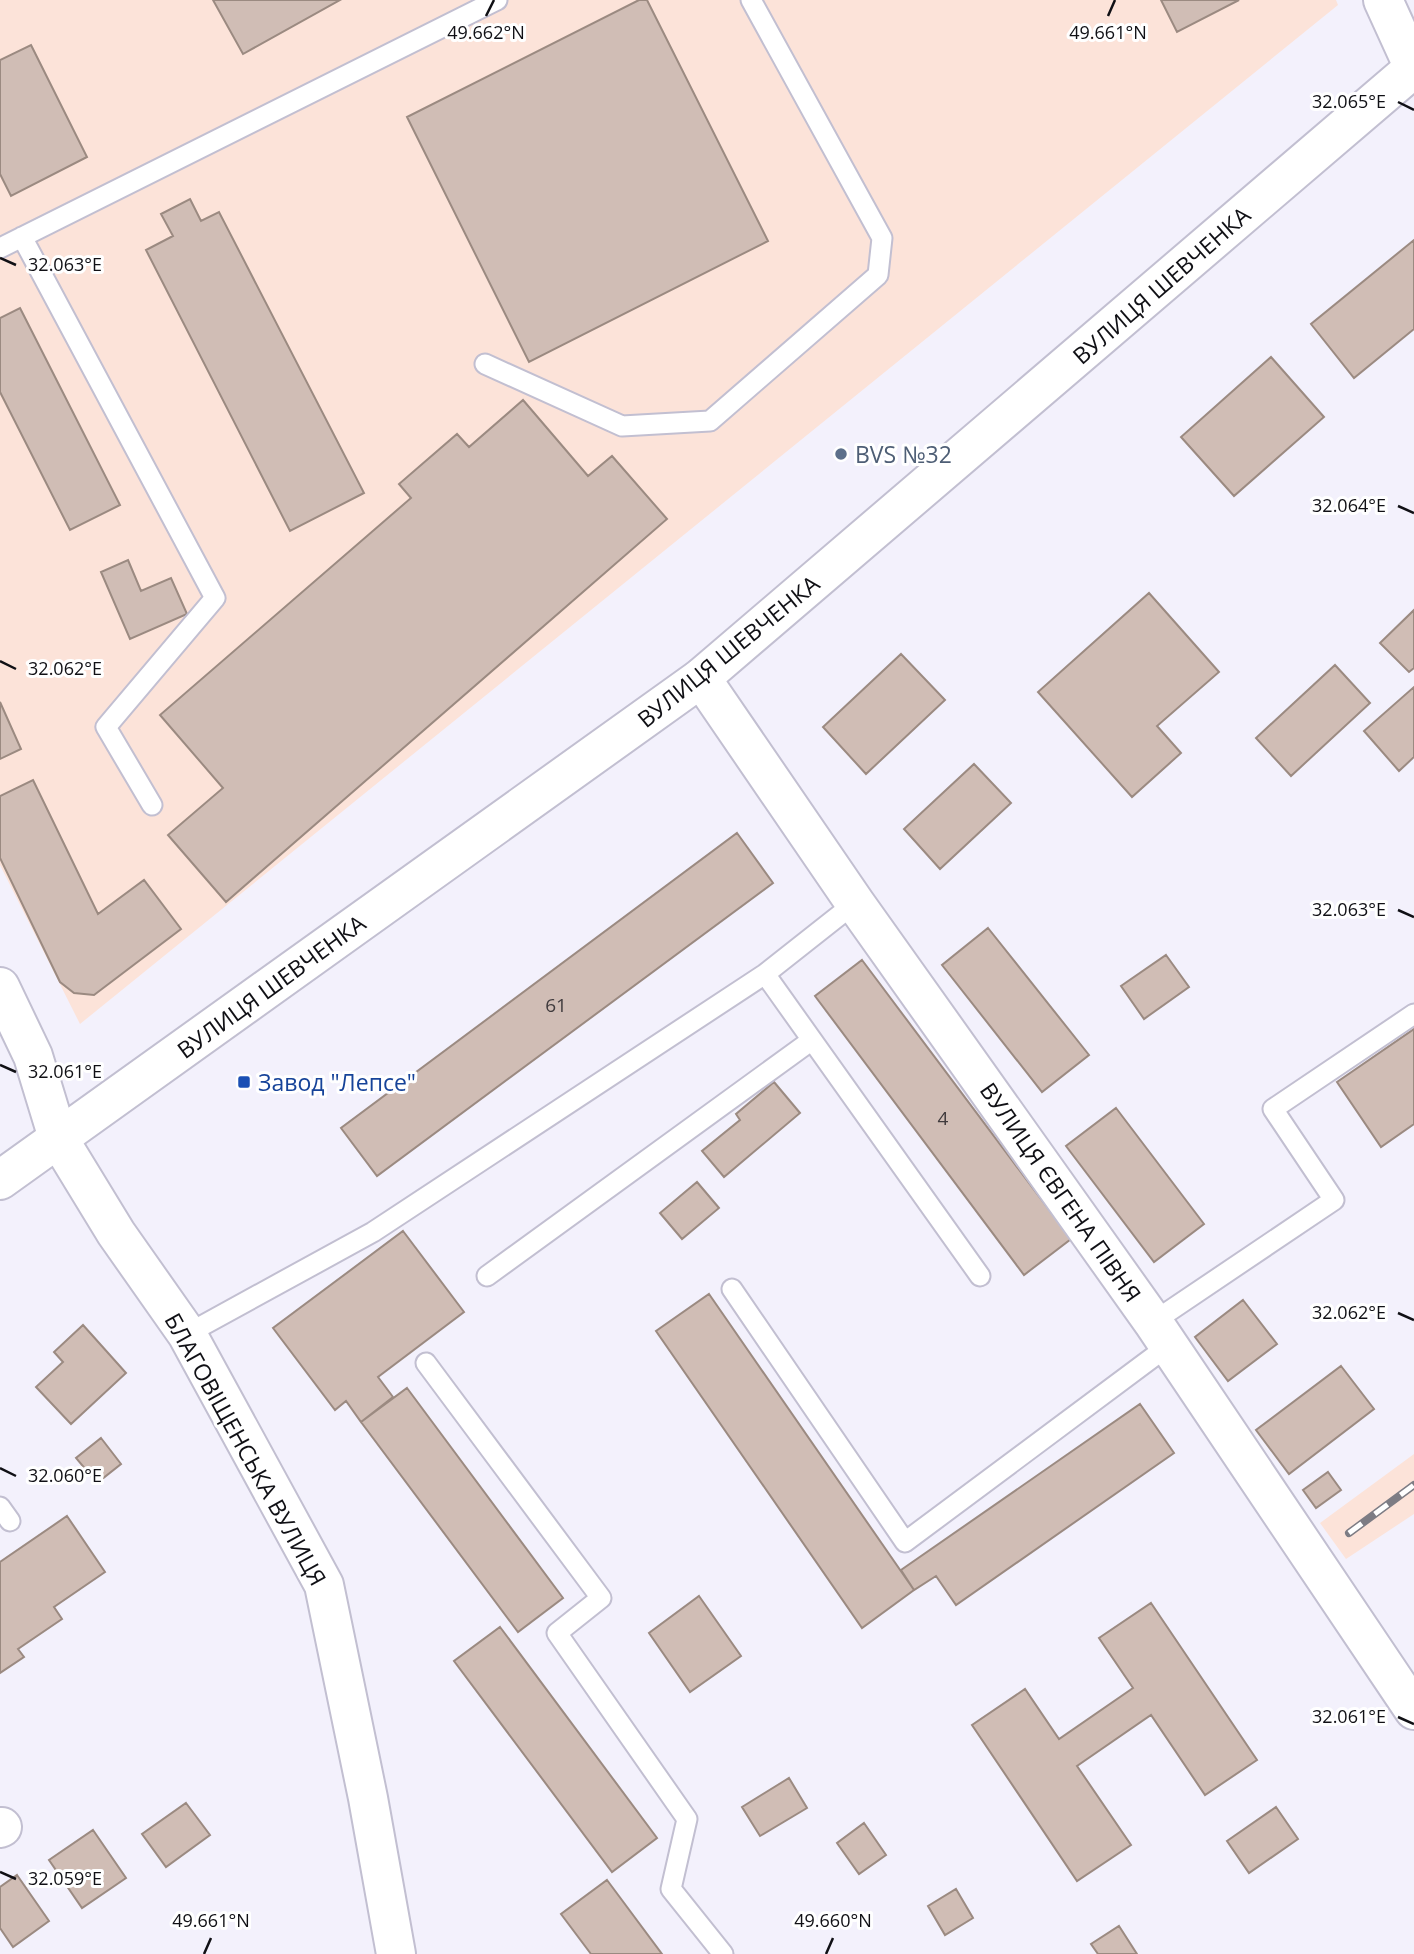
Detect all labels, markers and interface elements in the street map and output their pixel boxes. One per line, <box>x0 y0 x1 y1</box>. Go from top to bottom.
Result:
text: 49.662°N <box>447 20 525 44</box>
text: 49.661°N <box>1069 20 1147 44</box>
text: 32.065°E <box>1312 89 1386 113</box>
street label: ВУЛИЦЯ ШЕВЧЕНКА <box>1065 199 1257 371</box>
text: 32.063°E <box>28 252 102 276</box>
place label: BVS №32 <box>855 438 952 470</box>
marker: BVS №32 <box>833 446 849 462</box>
text: 32.064°E <box>1312 493 1386 517</box>
street label: ВУЛИЦЯ ШЕВЧЕНКА <box>630 567 826 734</box>
text: 32.062°E <box>28 656 102 680</box>
text: 32.063°E <box>1312 897 1386 921</box>
street label: ВУЛИЦЯ ШЕВЧЕНКА <box>170 906 372 1065</box>
house number: 61 <box>545 992 567 1018</box>
text: 32.061°E <box>28 1059 102 1083</box>
place label: Завод "Лепсе" <box>258 1066 416 1098</box>
marker: Завод "Лепсе" <box>236 1074 252 1090</box>
street label: ВУЛИЦЯ ЄВГЕНА ПІВНЯ <box>973 1076 1149 1308</box>
house number: 4 <box>938 1105 949 1131</box>
text: 32.062°E <box>1312 1300 1386 1324</box>
street label: БЛАГОВІЩЕНСЬКА ВУЛИЦЯ <box>158 1307 334 1591</box>
text: 32.060°E <box>28 1463 102 1487</box>
text: 32.061°E <box>1312 1704 1386 1728</box>
text: 32.059°E <box>28 1866 102 1890</box>
text: 49.661°N <box>172 1908 250 1932</box>
text: 49.660°N <box>794 1908 872 1932</box>

